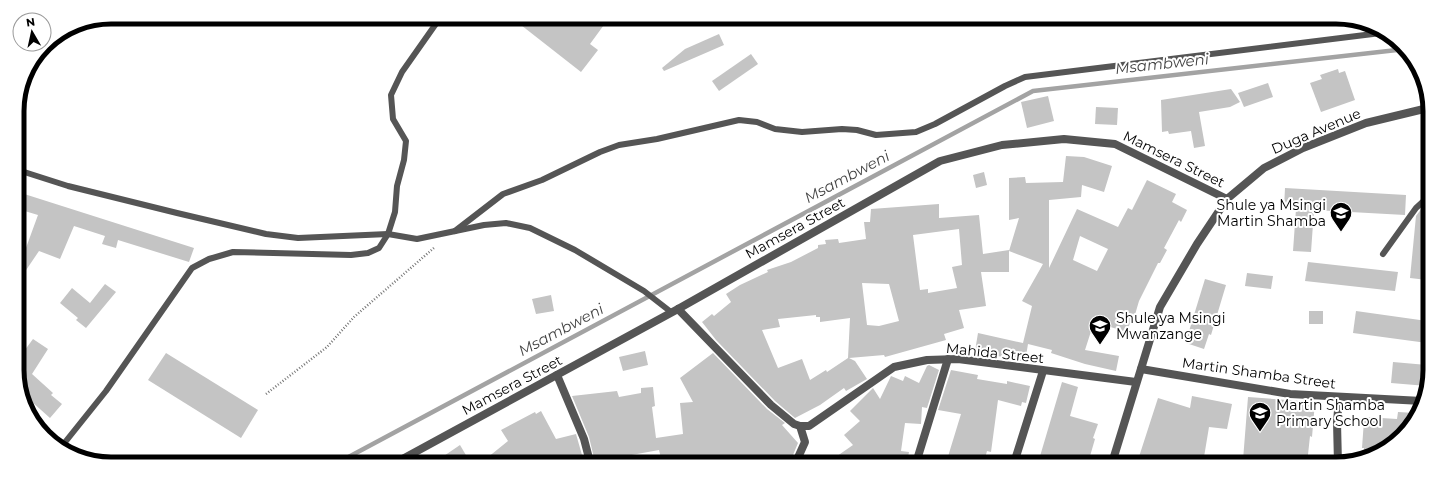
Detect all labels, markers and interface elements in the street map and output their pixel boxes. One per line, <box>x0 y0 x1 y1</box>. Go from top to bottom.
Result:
north arrow <box>12 12 52 52</box>
text: N <box>25 15 36 30</box>
water label: Msambweni <box>1114 49 1211 78</box>
street label: Duga Avenue <box>1269 104 1363 158</box>
street label: Mamsera Street <box>1120 127 1228 192</box>
water label: Msambweni <box>801 146 894 207</box>
street label: Mamsera Street <box>742 193 848 263</box>
place label: Shule ya Msingi Martin Shamba <box>1217 196 1326 230</box>
school or university icon: Shule ya Msingi Martin Shamba <box>1328 200 1354 233</box>
water label: Msambweni <box>515 299 608 360</box>
place label: Shule ya Msingi Mwanzange <box>1116 309 1225 343</box>
school or university icon: Shule ya Msingi Mwanzange <box>1087 313 1113 346</box>
street label: Mahida Street <box>945 339 1045 367</box>
street label: Mamsera Street <box>459 351 566 419</box>
street label: Martin Shamba Street <box>1181 353 1337 393</box>
place label: Martin Shamba Primary School <box>1276 396 1385 430</box>
school or university icon: Martin Shamba Primary School <box>1247 400 1273 433</box>

